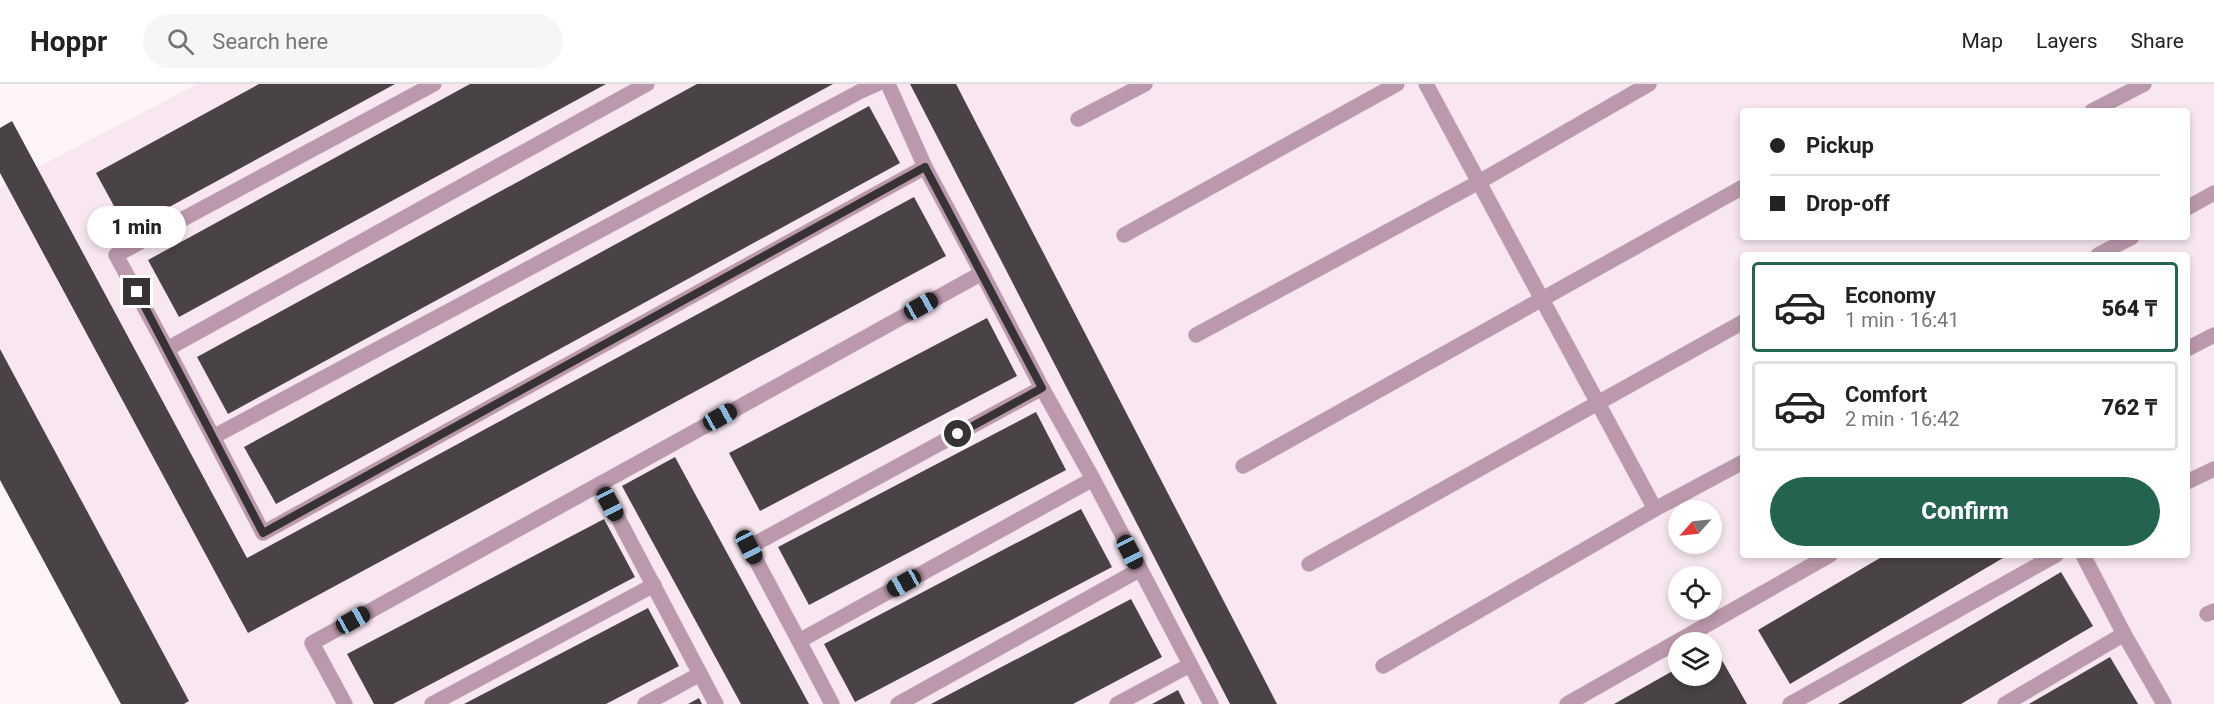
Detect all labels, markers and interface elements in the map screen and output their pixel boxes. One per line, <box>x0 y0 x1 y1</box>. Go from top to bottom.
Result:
search box <box>143 14 563 68</box>
text: Hoppr <box>30 25 107 58</box>
icon: search <box>164 25 197 58</box>
text: Search here <box>212 29 328 54</box>
text: Map <box>1961 29 2003 53</box>
text: Layers <box>2036 29 2097 53</box>
text: Share <box>2130 29 2184 53</box>
text: Pickup <box>1806 133 1874 158</box>
text: Drop-off <box>1806 191 1890 216</box>
callout: 1 min <box>88 205 186 247</box>
text: 1 min <box>111 215 162 239</box>
route end <box>123 278 150 305</box>
icon: car <box>1773 280 1827 334</box>
text: Economy <box>1845 283 1936 308</box>
car <box>901 289 941 323</box>
text: 564 ₸ <box>2101 296 2157 321</box>
text: 1 min · 16:41 <box>1845 308 1960 332</box>
icon: car <box>1773 379 1827 433</box>
text: Comfort <box>1845 382 1927 407</box>
text: 762 ₸ <box>2101 395 2157 420</box>
car <box>700 400 740 434</box>
text: 2 min · 16:42 <box>1845 407 1960 431</box>
route start <box>944 420 971 447</box>
button: Confirm <box>1770 477 2160 546</box>
car <box>594 484 626 524</box>
north arrow <box>1668 500 1722 554</box>
map controls <box>1668 500 1722 686</box>
car <box>733 527 765 567</box>
car <box>1114 532 1146 572</box>
car <box>884 566 924 600</box>
button: locate <box>1668 566 1722 620</box>
car <box>333 603 373 637</box>
button: layers <box>1668 632 1722 686</box>

